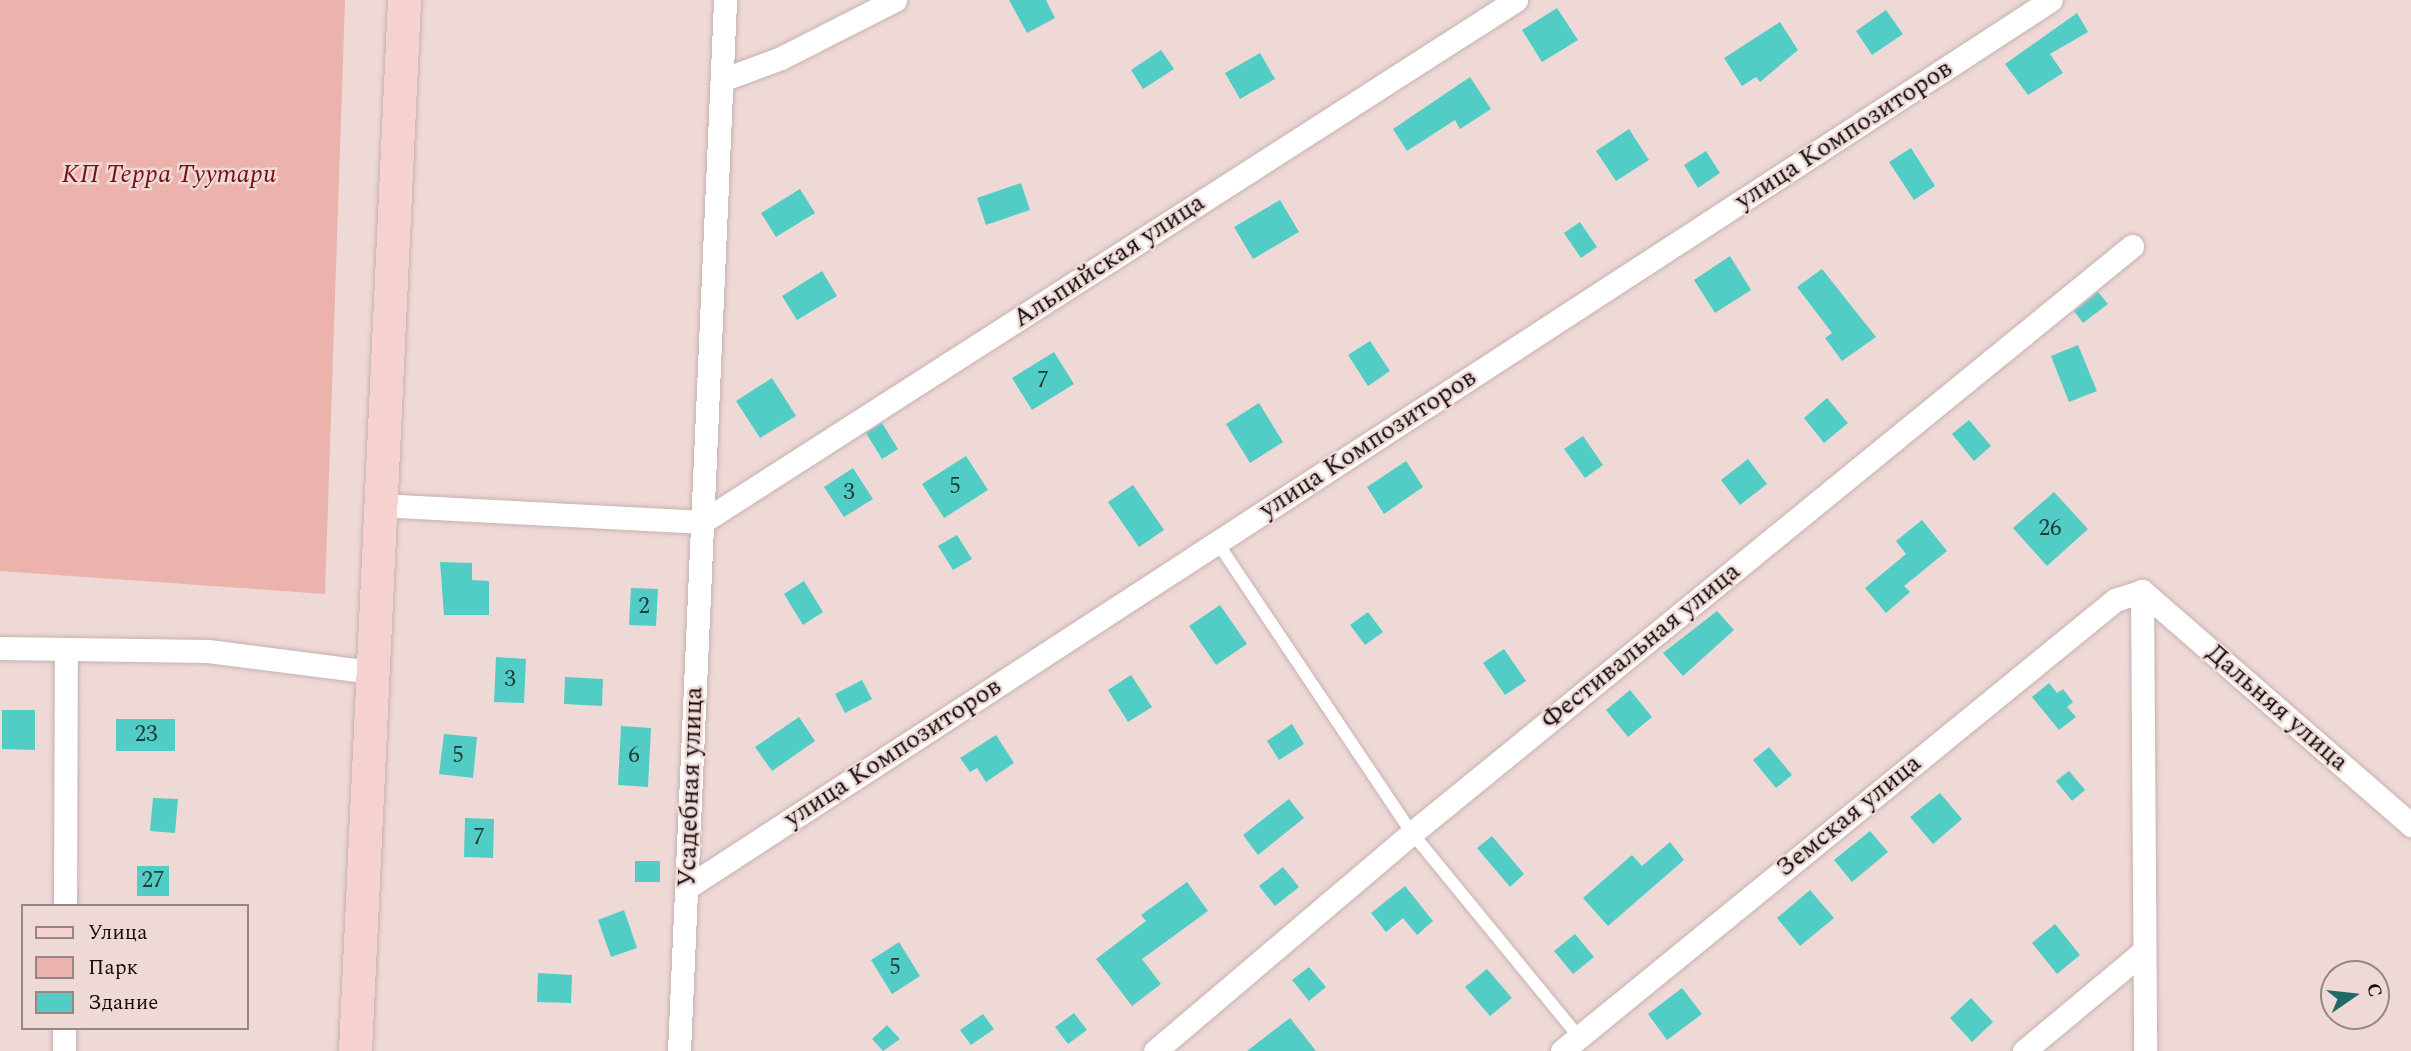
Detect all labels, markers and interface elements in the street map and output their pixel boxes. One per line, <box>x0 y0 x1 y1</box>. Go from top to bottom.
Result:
street label: улица Композиторов <box>1730 53 1958 217</box>
park label: КП Терра Туутари <box>62 159 276 191</box>
street label: Альпийская улица <box>1007 187 1211 335</box>
street label: улица Композиторов <box>1254 362 1482 526</box>
house number: 7 <box>1037 367 1049 395</box>
house number: 5 <box>949 473 961 501</box>
house number: 3 <box>843 479 855 507</box>
house number: 26 <box>2039 515 2061 543</box>
street label: Фестивальная улица <box>1535 556 1747 736</box>
house number: 2 <box>638 593 650 621</box>
street label: Дальняя улица <box>2199 638 2355 778</box>
house number: 3 <box>504 666 516 694</box>
street label: улица Композиторов <box>779 671 1007 835</box>
street label: Усадебная улица <box>672 686 710 888</box>
house number: 23 <box>135 721 157 749</box>
house number: 5 <box>452 742 464 770</box>
house number: 6 <box>628 742 640 770</box>
street label: Земская улица <box>1770 748 1928 884</box>
house number: 7 <box>473 824 485 852</box>
house number: 27 <box>142 867 164 895</box>
legend <box>21 904 248 1030</box>
text: Улица <box>88 917 147 949</box>
text: Парк <box>88 952 138 984</box>
house number: 5 <box>889 954 901 982</box>
north arrow <box>2320 960 2390 1030</box>
text: С <box>2358 980 2390 1000</box>
text: Здание <box>88 987 158 1019</box>

